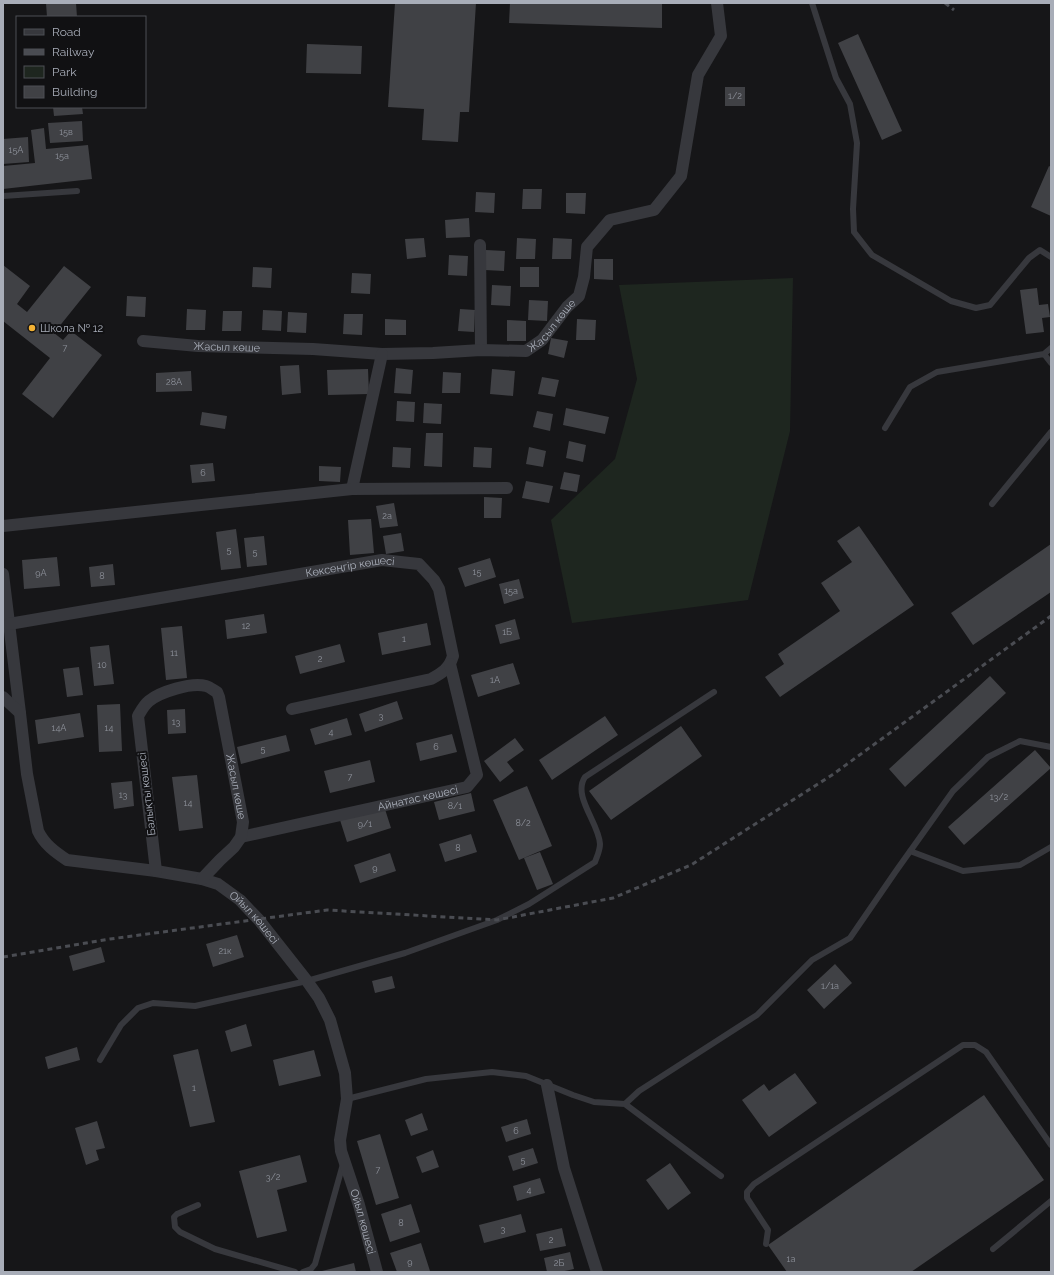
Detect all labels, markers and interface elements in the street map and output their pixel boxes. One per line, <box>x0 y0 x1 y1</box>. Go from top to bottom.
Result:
legend <box>16 16 146 108</box>
text: Road <box>52 25 81 39</box>
text: Railway <box>52 45 95 59</box>
text: Park <box>52 65 77 79</box>
text: Building <box>52 85 98 99</box>
house number: 1/2 <box>728 91 742 101</box>
house number: 15в <box>59 127 73 137</box>
house number: 15А <box>9 145 23 155</box>
house number: 15а <box>55 151 69 161</box>
street label: Жасыл көше <box>525 296 578 355</box>
place label: Школа № 12 <box>40 322 104 335</box>
marker: Школа № 12 <box>27 323 37 333</box>
street label: Жасыл көше <box>193 339 261 354</box>
house number: 7 <box>63 343 68 353</box>
house number: 28А <box>166 377 182 387</box>
house number: 6 <box>200 468 206 478</box>
house number: 2а <box>382 511 392 521</box>
house number: 5 <box>227 545 232 555</box>
house number: 5 <box>253 547 258 557</box>
street label: Көксеңгір көшесі <box>305 553 395 580</box>
house number: 15 <box>473 567 481 577</box>
house number: 9А <box>35 568 47 578</box>
house number: 8 <box>99 571 105 581</box>
house number: 15а <box>504 586 518 596</box>
house number: 12 <box>242 621 251 631</box>
house number: 1Б <box>502 627 512 637</box>
house number: 1 <box>402 634 406 644</box>
house number: 11 <box>170 648 178 658</box>
house number: 2 <box>318 654 323 664</box>
house number: 10 <box>97 660 107 670</box>
house number: 1А <box>490 675 500 685</box>
house number: 3 <box>379 711 384 721</box>
house number: 13 <box>172 717 181 727</box>
house number: 14А <box>52 723 66 733</box>
house number: 14 <box>105 723 113 733</box>
house number: 4 <box>329 727 334 737</box>
house number: 6 <box>433 742 439 752</box>
house number: 5 <box>261 744 266 754</box>
street label: Балықты көшесі <box>135 752 159 836</box>
street label: Жасыл көше <box>224 753 249 821</box>
house number: 7 <box>348 772 353 782</box>
street label: Айнатас көшесі <box>376 783 459 813</box>
house number: 13 <box>119 790 128 800</box>
house number: 13/2 <box>990 792 1009 802</box>
house number: 14 <box>184 798 192 808</box>
house number: 8/1 <box>448 801 462 811</box>
house number: 8/2 <box>515 818 531 828</box>
house number: 9/1 <box>358 819 372 829</box>
house number: 8 <box>455 843 461 853</box>
house number: 9 <box>372 863 378 873</box>
street label: Ойыл көшесі <box>227 888 282 946</box>
house number: 21к <box>218 946 232 956</box>
house number: 1/1а <box>821 981 839 991</box>
house number: 1 <box>192 1083 196 1093</box>
house number: 6 <box>513 1126 519 1136</box>
house number: 5 <box>521 1155 526 1165</box>
house number: 7 <box>376 1165 381 1175</box>
house number: 3/2 <box>266 1172 281 1182</box>
house number: 4 <box>527 1185 532 1195</box>
street label: Ойыл көшесі <box>348 1187 378 1255</box>
house number: 8 <box>398 1218 404 1228</box>
house number: 3 <box>501 1224 506 1234</box>
house number: 2 <box>549 1235 554 1245</box>
house number: 1а <box>787 1254 795 1264</box>
house number: 9 <box>407 1257 413 1267</box>
house number: 2Б <box>554 1258 564 1268</box>

